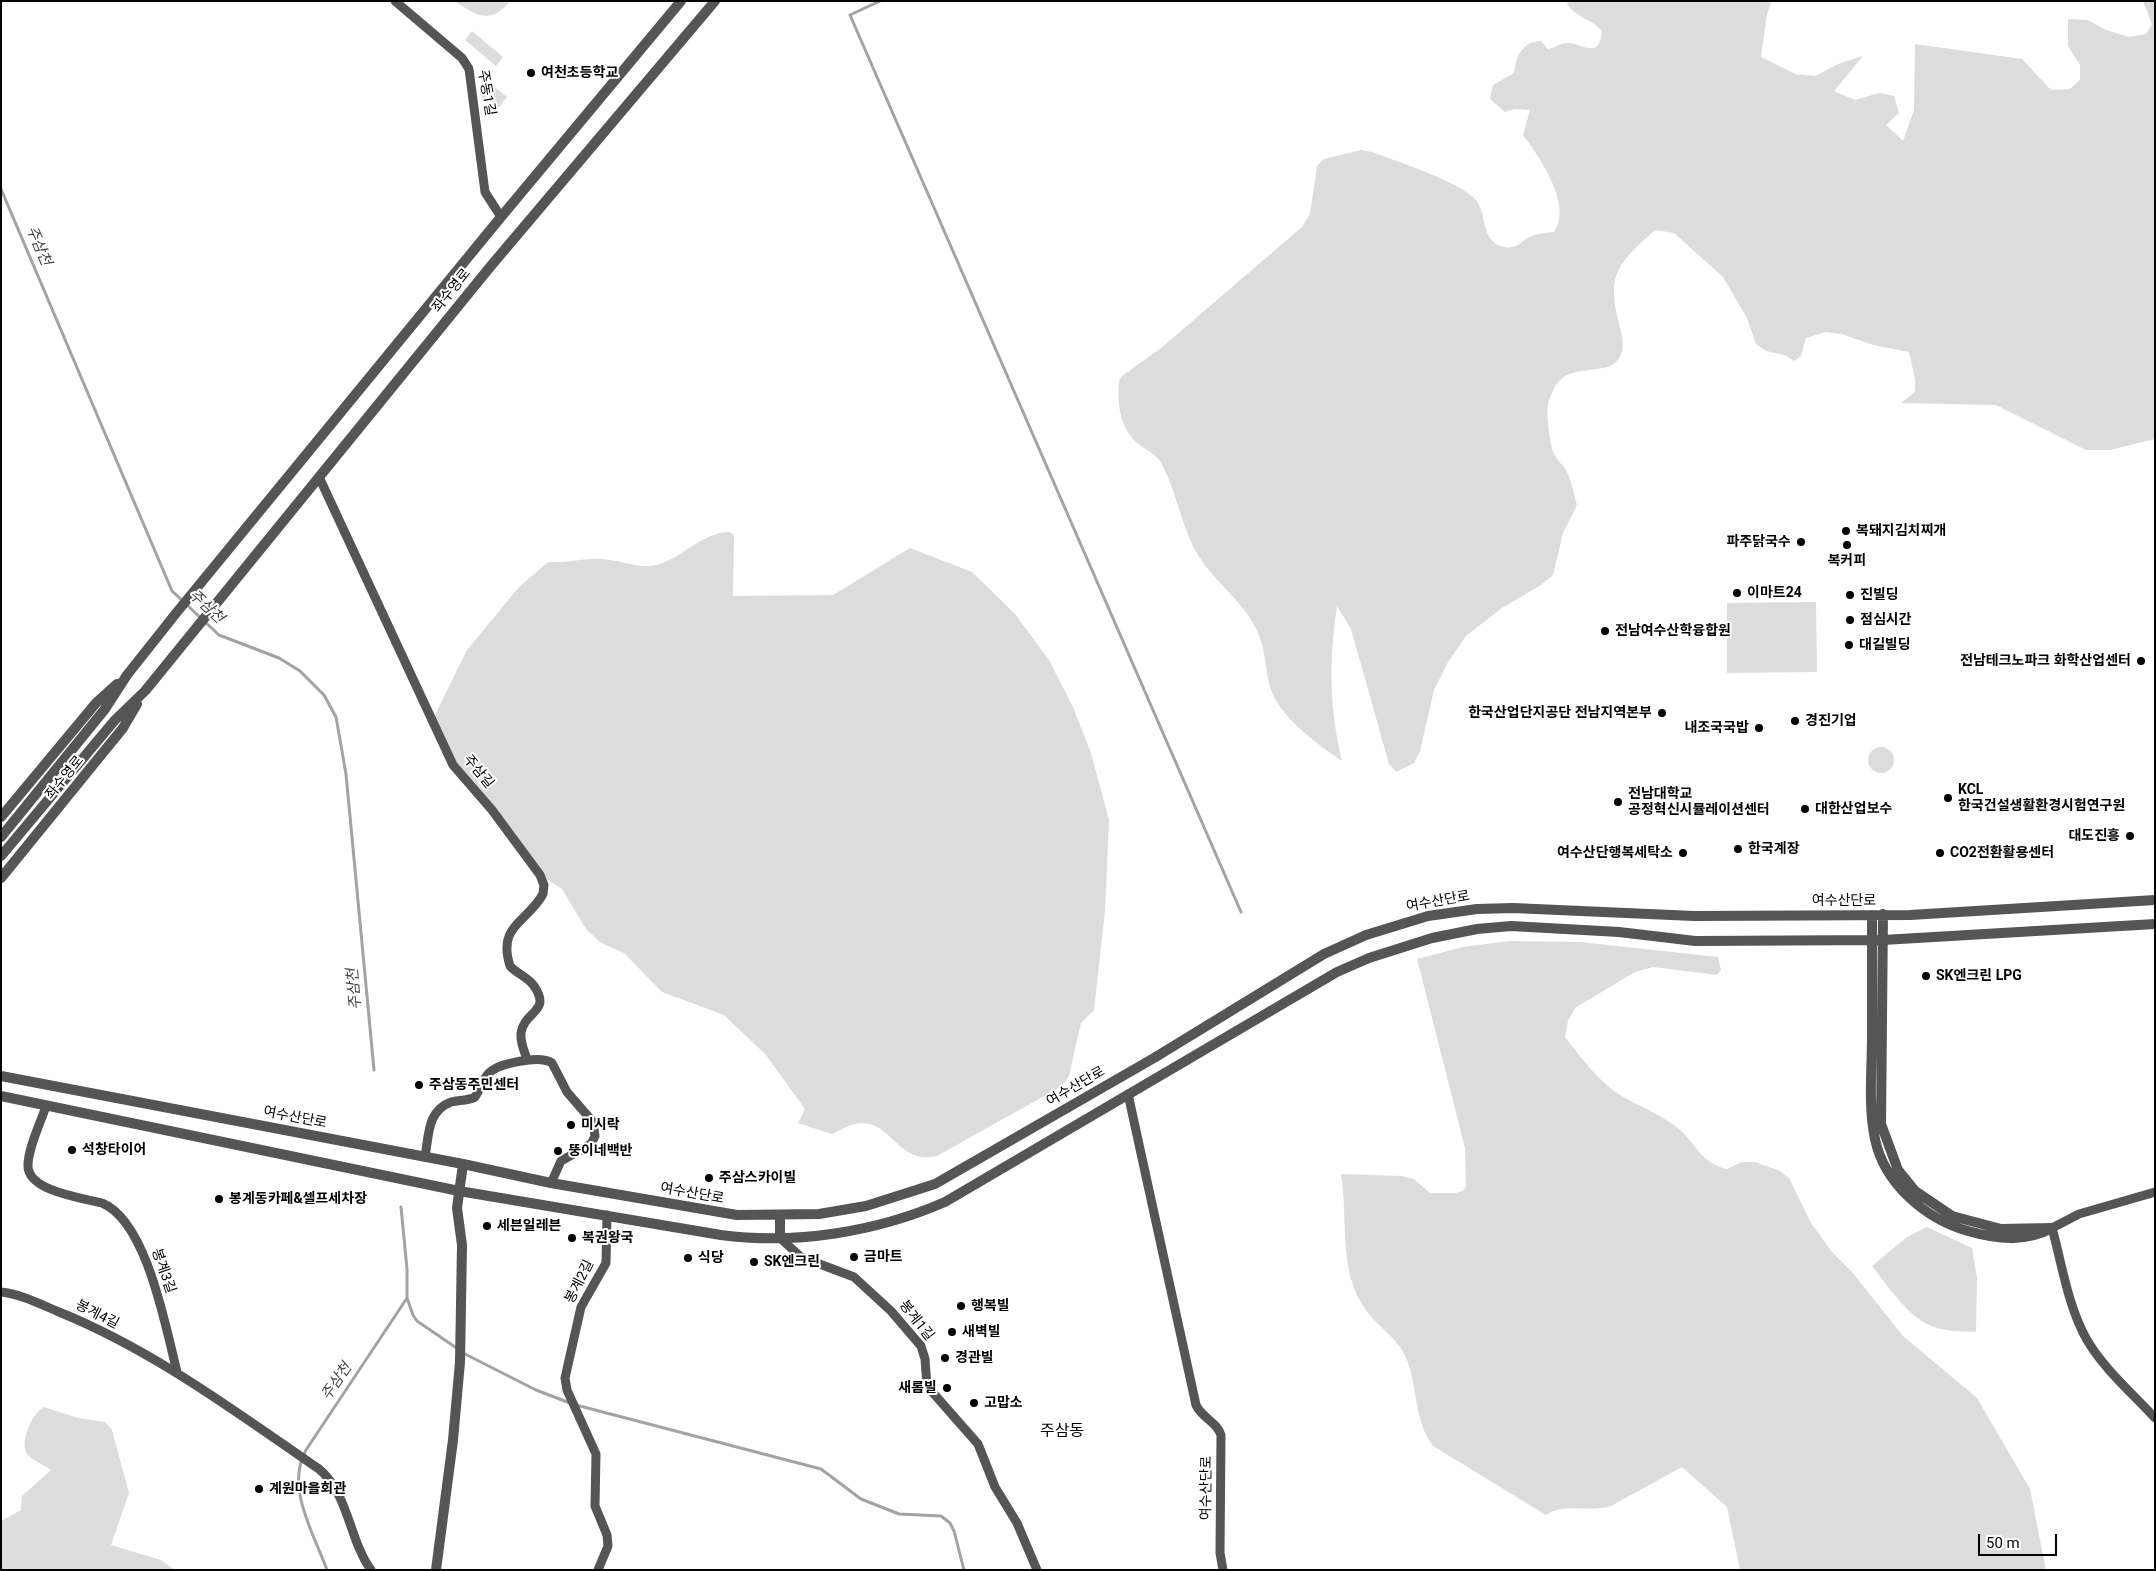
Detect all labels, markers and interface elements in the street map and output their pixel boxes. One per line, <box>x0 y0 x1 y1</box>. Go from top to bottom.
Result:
place label: 여천초등학교 <box>541 65 618 81</box>
marker: 여천초등학교 <box>525 67 537 79</box>
street label: 주동1길 <box>474 69 498 117</box>
water label: 주삼천 <box>22 223 54 269</box>
street label: 좌수영로 <box>429 266 475 316</box>
place label: 복돼지김치찌개 <box>1856 523 1946 539</box>
marker: 복돼지김치찌개 <box>1840 525 1852 537</box>
place label: 파주닭국수 <box>1727 534 1791 550</box>
marker: 파주닭국수 <box>1795 536 1807 548</box>
marker: 복커피 <box>1841 539 1853 551</box>
place label: 복커피 <box>1828 553 1866 569</box>
place label: 이마트24 <box>1747 585 1802 601</box>
water label: 주삼천 <box>185 586 227 628</box>
marker: 이마트24 <box>1731 587 1743 599</box>
place label: 진빌딩 <box>1860 587 1899 603</box>
marker: 진빌딩 <box>1844 589 1856 601</box>
place label: 점심시간 <box>1860 612 1912 628</box>
marker: 점심시간 <box>1844 614 1856 626</box>
place label: 전남여수산학융합원 <box>1615 623 1731 639</box>
marker: 전남여수산학융합원 <box>1599 625 1611 637</box>
place label: 대길빌딩 <box>1859 637 1911 653</box>
marker: 대길빌딩 <box>1843 639 1855 651</box>
place label: 전남테크노파크 화학산업센터 <box>1960 653 2131 669</box>
marker: 전남테크노파크 화학산업센터 <box>2135 655 2147 667</box>
place label: 한국산업단지공단 전남지역본부 <box>1468 705 1652 721</box>
marker: 한국산업단지공단 전남지역본부 <box>1656 707 1668 719</box>
place label: 경진기업 <box>1805 713 1857 729</box>
marker: 경진기업 <box>1789 715 1801 727</box>
place label: 내조국국밥 <box>1685 720 1749 736</box>
marker: 내조국국밥 <box>1753 722 1765 734</box>
street label: 주삼길 <box>459 752 497 792</box>
street label: 좌수영로 <box>42 753 88 803</box>
place label: KCL 한국건설생활환경시험연구원 <box>1958 782 2125 814</box>
place label: 전남대학교 공정혁신시뮬레이션센터 <box>1628 786 1770 819</box>
marker: KCL 한국건설생활환경시험연구원 <box>1942 792 1954 804</box>
marker: 전남대학교 공정혁신시뮬레이션센터 <box>1612 796 1624 808</box>
place label: 대한산업보수 <box>1815 801 1892 817</box>
marker: 대한산업보수 <box>1799 803 1811 815</box>
place label: 대도진흥 <box>2068 828 2120 844</box>
marker: 대도진흥 <box>2124 830 2136 842</box>
place label: 한국계장 <box>1748 841 1800 857</box>
marker: 한국계장 <box>1732 843 1744 855</box>
place label: 여수산단행복세탁소 <box>1557 845 1673 861</box>
place label: CO2전환활용센터 <box>1950 845 2054 861</box>
marker: 여수산단행복세탁소 <box>1677 847 1689 859</box>
marker: CO2전환활용센터 <box>1934 847 1946 859</box>
street label: 여수산단로 <box>1405 888 1471 916</box>
street label: 여수산단로 <box>1812 893 1876 909</box>
water label: 주삼천 <box>344 968 366 1010</box>
place label: SK엔크린 LPG <box>1936 968 2022 984</box>
marker: SK엔크린 LPG <box>1920 970 1932 982</box>
street label: 여수산단로 <box>1044 1064 1108 1110</box>
place label: 주삼동주민센터 <box>429 1077 519 1093</box>
marker: 주삼동주민센터 <box>413 1079 425 1091</box>
street label: 여수산단로 <box>262 1104 328 1132</box>
place label: 미시락 <box>581 1117 620 1133</box>
marker: 미시락 <box>565 1119 577 1131</box>
place label: 석창타이어 <box>82 1142 146 1158</box>
place label: 뚱이네백반 <box>568 1143 632 1159</box>
marker: 석창타이어 <box>66 1144 78 1156</box>
marker: 뚱이네백반 <box>552 1145 564 1157</box>
place label: 주삼스카이빌 <box>719 1170 796 1186</box>
marker: 주삼스카이빌 <box>703 1172 715 1184</box>
street label: 여수산단로 <box>659 1180 725 1208</box>
place label: 봉계동카페&셀프세차장 <box>229 1191 367 1207</box>
marker: 봉계동카페&셀프세차장 <box>213 1193 225 1205</box>
place label: 세븐일레븐 <box>497 1218 561 1234</box>
marker: 세븐일레븐 <box>481 1220 493 1232</box>
place label: 복권왕국 <box>582 1230 634 1246</box>
marker: 복권왕국 <box>566 1232 578 1244</box>
street label: 봉계3길 <box>147 1246 179 1296</box>
place label: 금마트 <box>864 1249 903 1265</box>
place label: 식당 <box>698 1250 724 1266</box>
marker: 금마트 <box>848 1251 860 1263</box>
marker: 식당 <box>682 1252 694 1264</box>
place label: SK엔크린 <box>764 1254 820 1270</box>
marker: SK엔크린 <box>748 1256 760 1268</box>
street label: 봉계2길 <box>562 1257 598 1307</box>
street label: 봉계4길 <box>72 1297 122 1333</box>
street label: 봉계1길 <box>895 1298 937 1344</box>
place label: 행복빌 <box>971 1298 1010 1314</box>
marker: 행복빌 <box>955 1300 967 1312</box>
place label: 새벽빌 <box>962 1324 1001 1340</box>
marker: 새벽빌 <box>946 1326 958 1338</box>
place label: 경관빌 <box>955 1350 994 1366</box>
marker: 경관빌 <box>939 1352 951 1364</box>
water label: 주삼천 <box>318 1360 356 1404</box>
place label: 새롬빌 <box>898 1380 937 1396</box>
marker: 새롬빌 <box>941 1382 953 1394</box>
place label: 고맙소 <box>984 1395 1023 1411</box>
marker: 고맙소 <box>968 1397 980 1409</box>
district label: 주삼동 <box>1040 1422 1084 1442</box>
street label: 여수산단로 <box>1198 1456 1216 1520</box>
place label: 계원마을회관 <box>269 1481 346 1497</box>
marker: 계원마을회관 <box>253 1483 265 1495</box>
scale bar <box>1981 1524 2060 1556</box>
text: 50 m <box>1986 1534 2020 1552</box>

